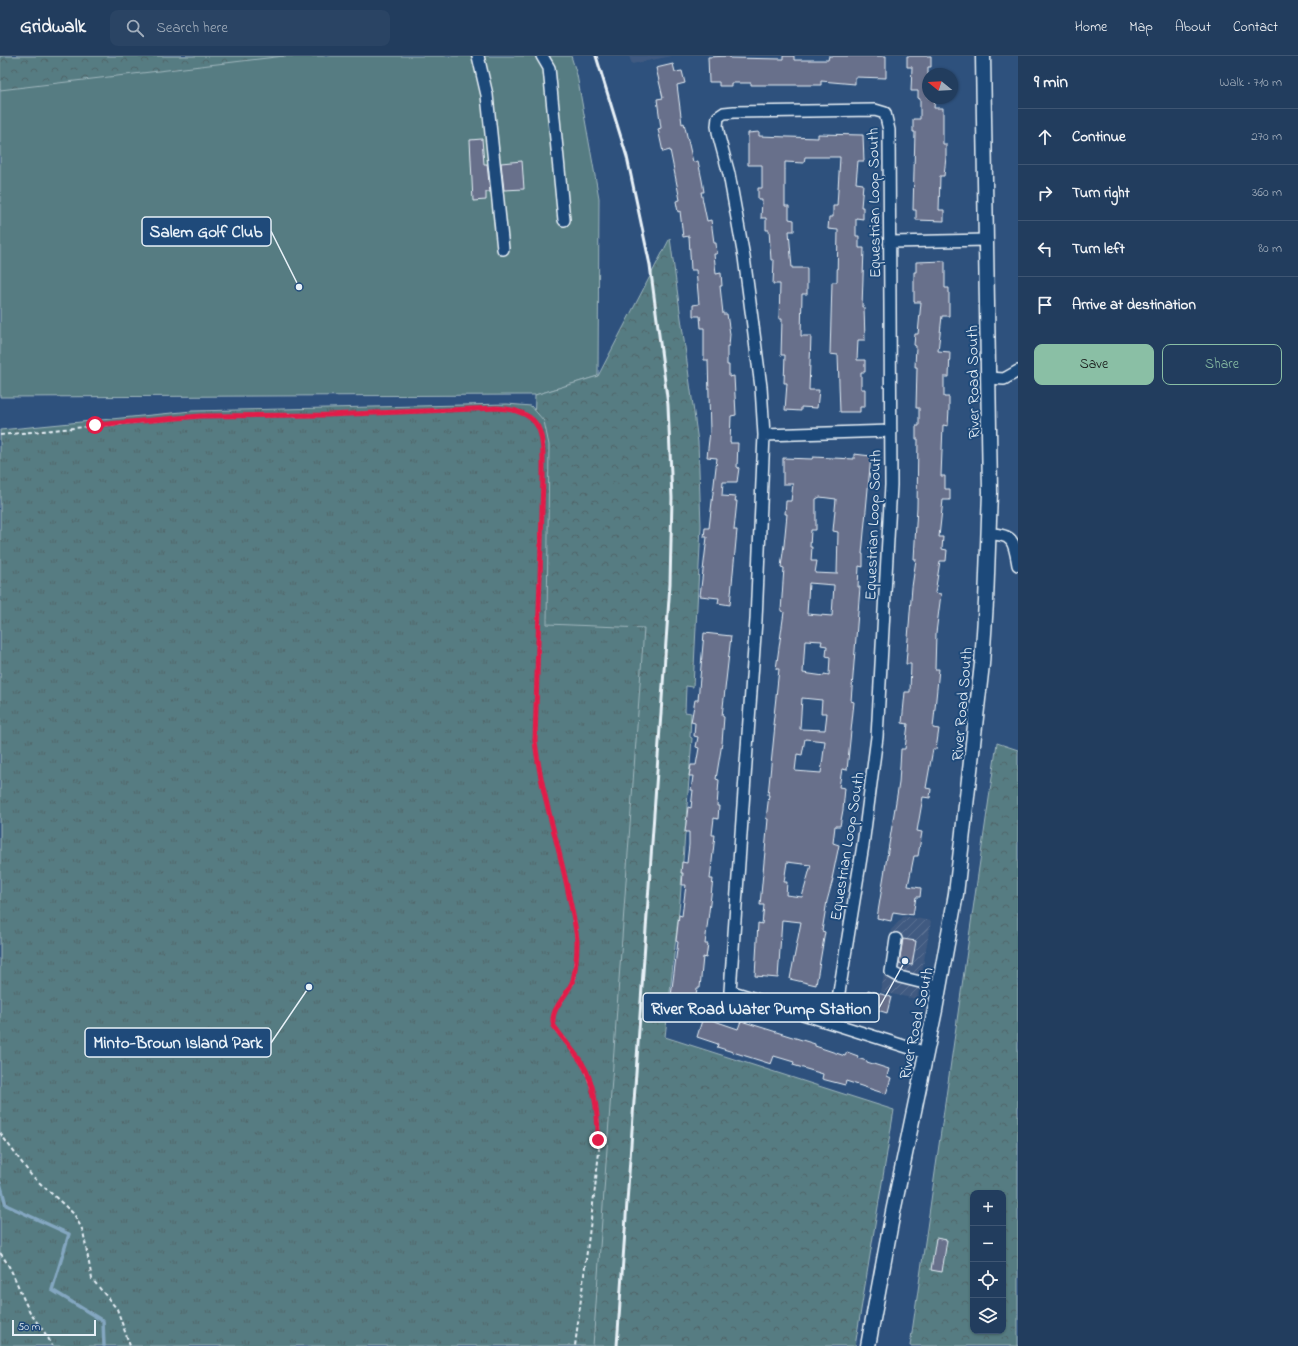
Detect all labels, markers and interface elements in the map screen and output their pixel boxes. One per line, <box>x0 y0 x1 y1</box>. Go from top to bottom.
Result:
search box <box>110 10 390 46</box>
text: Gridwalk <box>20 14 86 41</box>
icon: search <box>124 17 146 39</box>
text: Search here <box>156 17 228 39</box>
text: Home <box>1075 17 1107 38</box>
text: Map <box>1129 17 1153 38</box>
text: About <box>1175 17 1211 38</box>
text: Contact <box>1233 17 1278 38</box>
north arrow <box>922 68 958 104</box>
text: 9 min <box>1034 70 1068 95</box>
text: Walk · 710 m <box>1219 73 1282 92</box>
icon: ahead <box>1034 126 1056 148</box>
text: Continue <box>1072 126 1126 148</box>
text: 270 m <box>1251 127 1282 146</box>
street label: Equestrian Loop South <box>862 128 888 278</box>
icon: right <box>1034 182 1056 204</box>
text: Turn right <box>1072 182 1130 204</box>
text: 360 m <box>1252 183 1282 202</box>
callout: Salem Golf Club <box>142 217 271 246</box>
text: Salem Golf Club <box>150 220 262 245</box>
icon: left <box>1034 238 1056 260</box>
text: Turn left <box>1072 238 1125 260</box>
text: 80 m <box>1258 239 1282 258</box>
icon: arrive <box>1034 294 1056 316</box>
text: Arrive at destination <box>1072 294 1196 316</box>
street label: River Road South <box>961 325 987 439</box>
button: Save <box>1034 344 1154 385</box>
button: Share <box>1162 344 1282 385</box>
route start <box>86 416 104 434</box>
street label: Equestrian Loop South <box>859 449 889 601</box>
street label: River Road South <box>946 646 980 762</box>
street label: Equestrian Loop South <box>824 770 872 922</box>
street label: River Road South <box>893 965 941 1082</box>
callout: River Road Water Pump Station <box>643 993 879 1022</box>
text: River Road Water Pump Station <box>651 997 872 1022</box>
callout: Minto-Brown Island Park <box>85 1028 271 1057</box>
text: Minto-Brown Island Park <box>93 1031 263 1056</box>
route end <box>589 1131 607 1149</box>
map controls <box>970 1190 1006 1334</box>
button: + <box>970 1190 1006 1226</box>
button: − <box>970 1226 1006 1262</box>
button: locate <box>970 1262 1006 1298</box>
button: layers <box>970 1298 1006 1334</box>
scale bar <box>12 1318 96 1337</box>
text: 50 m <box>18 1319 40 1335</box>

